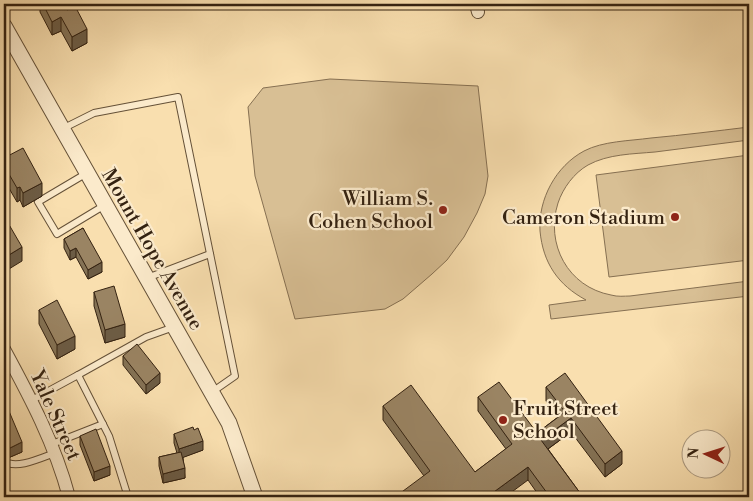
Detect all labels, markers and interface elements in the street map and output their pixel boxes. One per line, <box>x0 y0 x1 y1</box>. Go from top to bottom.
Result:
street label: Mount Hope Avenue <box>95 165 208 335</box>
place label: William S. Cohen School <box>308 187 433 235</box>
marker: William S. Cohen School <box>437 204 449 216</box>
place label: Cameron Stadium <box>502 206 665 231</box>
marker: Cameron Stadium <box>669 211 681 223</box>
street label: Yale Street <box>23 365 86 465</box>
place label: Fruit Street School <box>513 397 618 445</box>
marker: Fruit Street School <box>497 414 509 426</box>
north arrow <box>680 428 730 478</box>
text: N <box>685 447 703 459</box>

